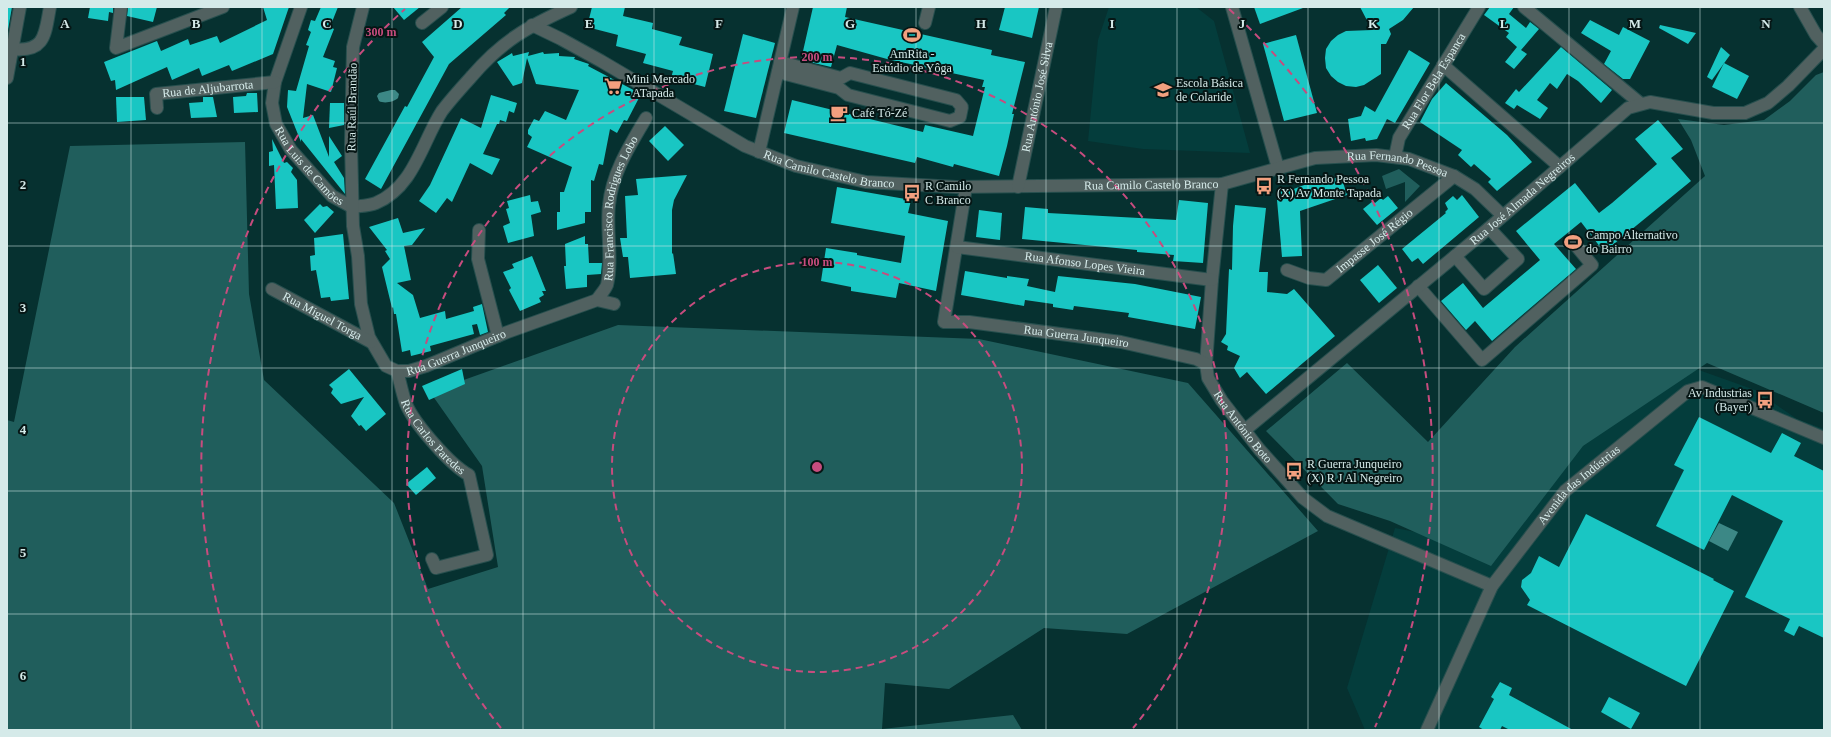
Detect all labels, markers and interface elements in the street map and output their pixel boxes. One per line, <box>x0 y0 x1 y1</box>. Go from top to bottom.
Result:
text: A <box>60 16 70 31</box>
text: B <box>192 16 201 31</box>
text: C <box>322 16 332 31</box>
text: D <box>453 16 463 31</box>
text: E <box>585 16 593 31</box>
text: F <box>715 16 723 31</box>
text: G <box>845 16 855 31</box>
text: H <box>976 16 986 31</box>
text: I <box>1109 16 1115 31</box>
text: J <box>1239 16 1246 31</box>
text: K <box>1368 16 1379 31</box>
text: L <box>1500 16 1509 31</box>
text: M <box>1629 16 1641 31</box>
text: N <box>1761 16 1771 31</box>
text: 300 m <box>366 25 397 39</box>
sports icon: AmRita - Estúdio de Yôga <box>902 25 922 45</box>
street label: Rua Flor Bela Espanca <box>1399 30 1469 132</box>
street label: Rua António José Silva <box>1019 40 1056 153</box>
place label: AmRita - Estúdio de Yôga <box>872 47 952 75</box>
text: 200 m <box>802 50 833 64</box>
text: 1 <box>20 54 26 69</box>
street label: Rua Raúl Brandão <box>344 63 360 151</box>
place label: Mini Mercado - ATapada <box>626 72 695 100</box>
supermarket icon: Mini Mercado - ATapada <box>603 76 623 96</box>
place label: Escola Básica de Colaride <box>1176 76 1244 104</box>
street label: Rua de Aljubarrota <box>162 77 255 100</box>
school or university icon: Escola Básica de Colaride <box>1153 80 1173 100</box>
cafe icon: Café Tó-Zé <box>829 103 849 123</box>
place label: Café Tó-Zé <box>852 106 907 120</box>
street label: Rua Luis de Camões <box>272 124 346 208</box>
street label: Rua Francisco Rodrigues Lobo <box>601 133 641 282</box>
street label: Rua Camilo Castelo Branco <box>762 147 895 191</box>
street label: Rua Fernando Pessoa <box>1347 148 1450 180</box>
street label: Rua José Almada Negreiros <box>1467 150 1578 248</box>
place label: R Fernando Pessoa (X) Av Monte Tapada <box>1277 172 1382 200</box>
bus stop icon: R Fernando Pessoa (X) Av Monte Tapada <box>1254 176 1274 196</box>
text: 2 <box>20 177 26 192</box>
street label: Rua Camilo Castelo Branco <box>1084 177 1218 193</box>
place label: R Camilo C Branco <box>925 179 971 207</box>
bus stop icon: R Camilo C Branco <box>902 183 922 203</box>
street label: Impasse José Régio <box>1333 205 1416 276</box>
place label: Campo Alternativo do Bairro <box>1586 228 1678 256</box>
sports icon: Campo Alternativo do Bairro <box>1563 232 1583 252</box>
street label: Rua Afonso Lopes Vieira <box>1024 249 1147 278</box>
text: 100 m <box>802 255 833 269</box>
street label: Rua Miguel Torga <box>280 289 365 343</box>
text: 3 <box>20 300 27 315</box>
street label: Rua Guerra Junqueiro <box>1023 322 1130 351</box>
street label: Rua Guerra Junqueiro <box>405 326 508 378</box>
place label: Av Industrias (Bayer) <box>1688 386 1752 414</box>
street label: Rua António Boto <box>1211 388 1275 466</box>
bus stop icon: Av Industrias (Bayer) <box>1755 390 1775 410</box>
street label: Rua Carlos Paredes <box>398 398 468 478</box>
text: 4 <box>20 422 27 437</box>
street label: Avenida das Indústrias <box>1535 442 1623 527</box>
place label: R Guerra Junqueiro (X) R J Al Negreiro <box>1307 457 1402 485</box>
centre of rings <box>810 460 824 474</box>
bus stop icon: R Guerra Junqueiro (X) R J Al Negreiro <box>1284 461 1304 481</box>
text: 5 <box>20 545 27 560</box>
text: 6 <box>20 668 27 683</box>

